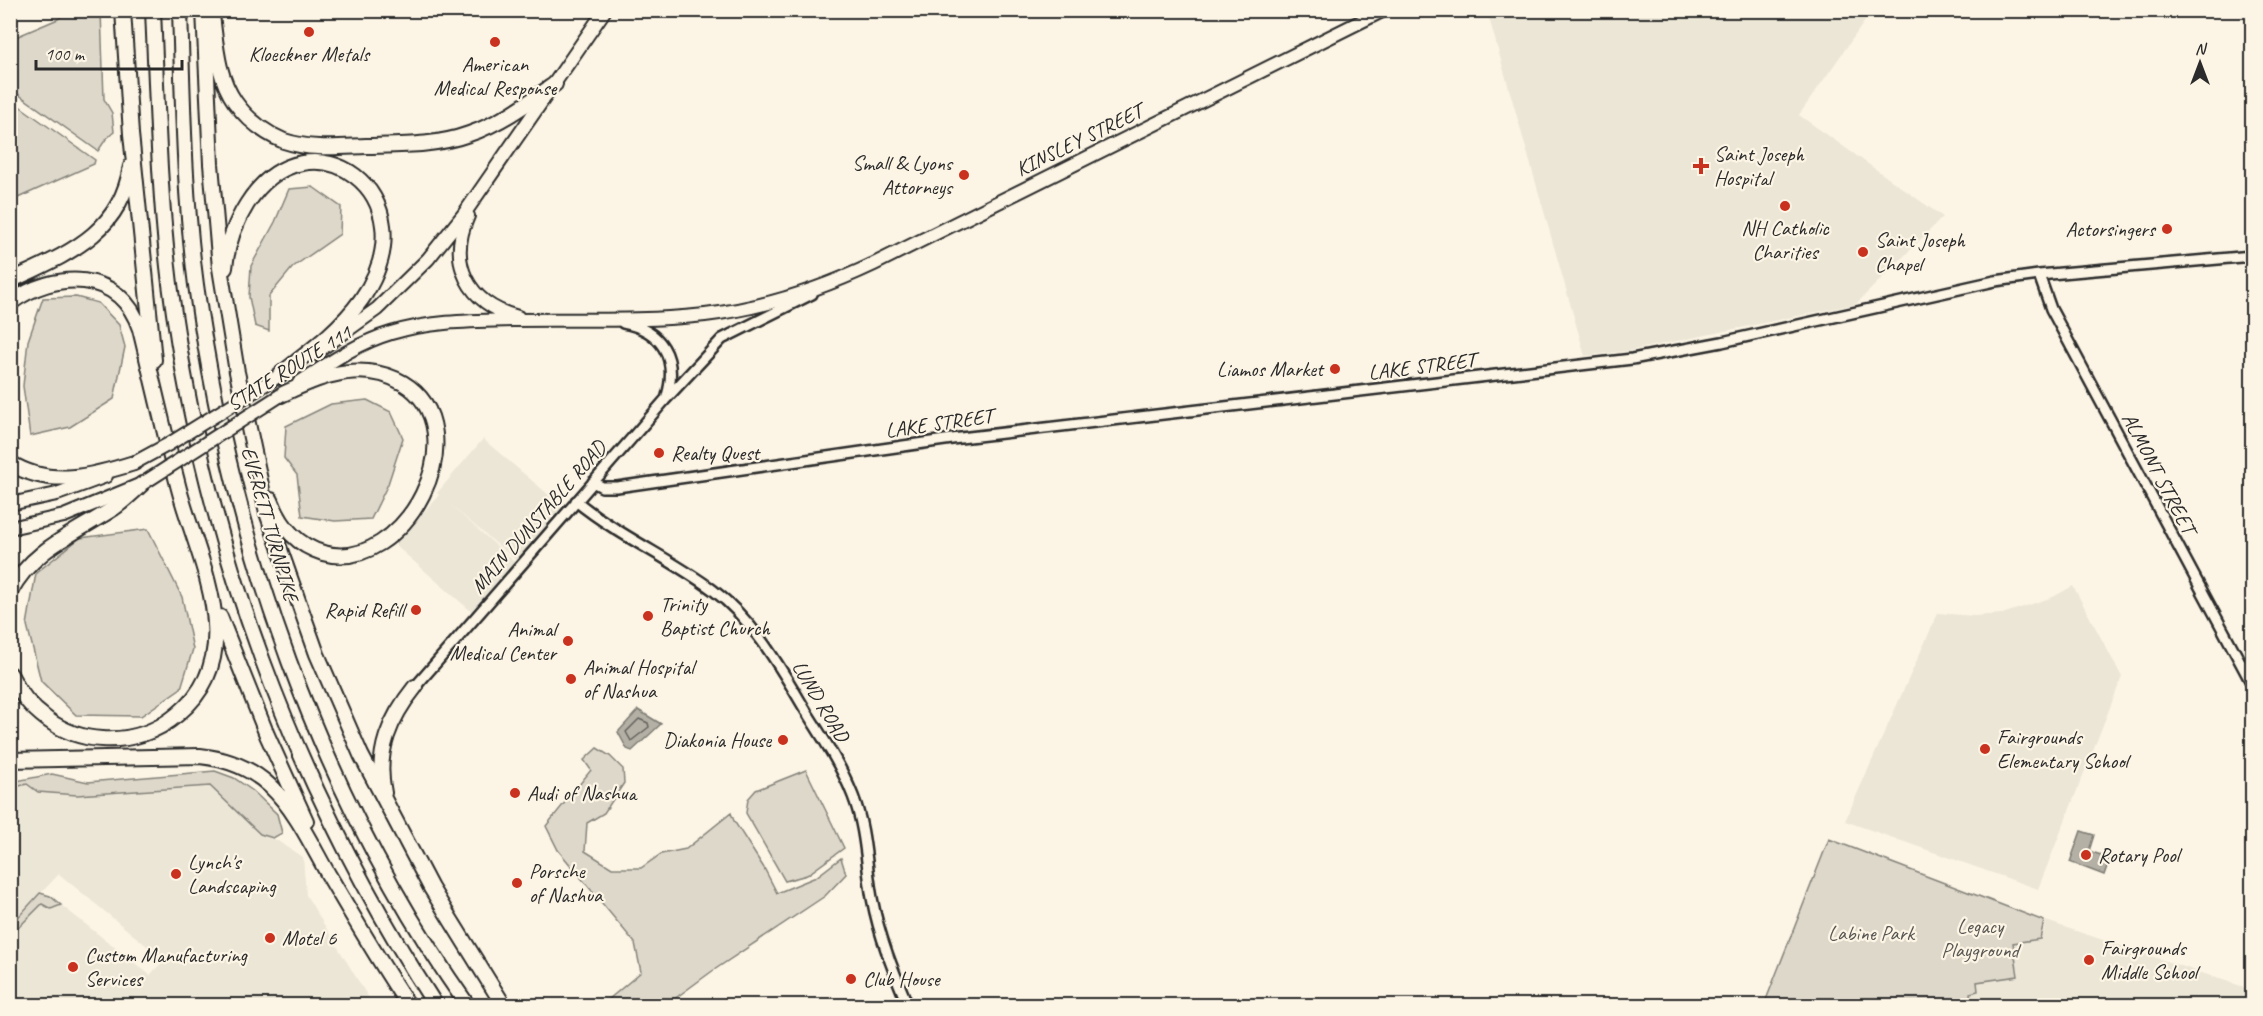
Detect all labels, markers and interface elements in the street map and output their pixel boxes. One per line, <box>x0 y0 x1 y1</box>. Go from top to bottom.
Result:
marker: Kloeckner Metals <box>302 25 316 39</box>
scale bar <box>36 33 182 71</box>
north arrow <box>2170 33 2230 93</box>
marker: American Medical Response <box>488 35 502 49</box>
text: N <box>2195 39 2208 59</box>
place label: Kloeckner Metals <box>249 41 371 67</box>
text: 100 m <box>45 43 86 65</box>
place label: American Medical Response <box>434 51 557 101</box>
street label: KINSLEY STREET <box>1011 96 1152 182</box>
place label: Saint Joseph Hospital <box>1714 141 1805 191</box>
place label: Small & Lyons Attorneys <box>852 150 954 200</box>
marker: Saint Joseph Hospital <box>1692 157 1710 175</box>
marker: Small & Lyons Attorneys <box>957 168 971 182</box>
marker: NH Catholic Charities <box>1778 199 1792 213</box>
place label: NH Catholic Charities <box>1741 215 1830 265</box>
place label: Actorsingers <box>2066 216 2157 242</box>
marker: Actorsingers <box>2160 222 2174 236</box>
place label: Saint Joseph Chapel <box>1875 227 1966 277</box>
marker: Saint Joseph Chapel <box>1856 245 1870 259</box>
street label: STATE ROUTE 111 <box>222 319 357 417</box>
street label: LAKE STREET <box>1367 346 1482 385</box>
place label: Liamos Market <box>1217 356 1325 382</box>
marker: Liamos Market <box>1328 362 1342 376</box>
street label: LAKE STREET <box>884 402 1000 443</box>
street label: ALMONT STREET <box>2116 408 2204 543</box>
street label: MAIN DUNSTABLE ROAD <box>465 434 613 599</box>
place label: Realty Quest <box>671 440 761 466</box>
street label: EVERETT TURNPIKE <box>236 444 305 607</box>
marker: Realty Quest <box>652 446 666 460</box>
place label: Trinity Baptist Church <box>660 591 771 641</box>
place label: Rapid Refill <box>325 597 407 623</box>
marker: Rapid Refill <box>409 603 423 617</box>
marker: Trinity Baptist Church <box>641 609 655 623</box>
place label: Animal Medical Center <box>450 616 559 666</box>
marker: Animal Medical Center <box>561 634 575 648</box>
place label: Animal Hospital of Nashua <box>583 654 697 704</box>
street label: LUND ROAD <box>787 656 856 748</box>
marker: Animal Hospital of Nashua <box>564 672 578 686</box>
place label: Fairgrounds Elementary School <box>1997 724 2132 774</box>
place label: Diakonia House <box>663 727 772 753</box>
marker: Diakonia House <box>776 733 790 747</box>
marker: Fairgrounds Elementary School <box>1978 742 1992 756</box>
place label: Audi of Nashua <box>527 780 638 806</box>
marker: Audi of Nashua <box>508 786 522 800</box>
place label: Rotary Pool <box>2098 842 2183 868</box>
marker: Rotary Pool <box>2079 848 2093 862</box>
place label: Lynch's Landscaping <box>188 849 277 899</box>
place label: Porsche of Nashua <box>529 858 604 908</box>
marker: Lynch's Landscaping <box>169 867 183 881</box>
marker: Porsche of Nashua <box>510 876 524 890</box>
park label: Legacy Playground <box>1941 913 2022 963</box>
park label: Labine Park <box>1828 920 1916 946</box>
place label: Motel 6 <box>282 925 337 951</box>
marker: Motel 6 <box>263 931 277 945</box>
place label: Fairgrounds Middle School <box>2101 935 2201 985</box>
place label: Custom Manufacturing Services <box>85 942 249 992</box>
marker: Fairgrounds Middle School <box>2082 953 2096 967</box>
marker: Custom Manufacturing Services <box>66 960 80 974</box>
place label: Club House <box>863 966 942 992</box>
marker: Club House <box>844 972 858 986</box>

